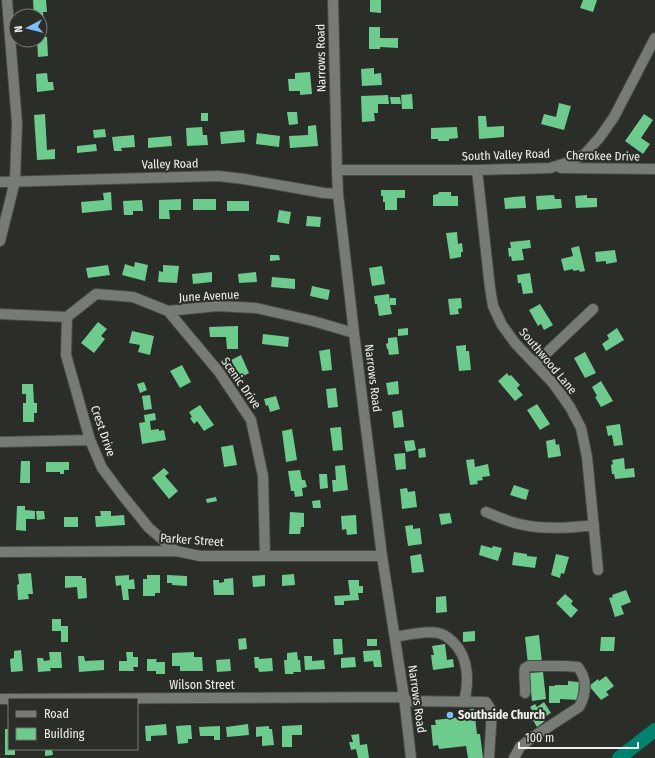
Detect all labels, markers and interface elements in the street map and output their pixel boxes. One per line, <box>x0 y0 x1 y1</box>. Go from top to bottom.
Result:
north arrow <box>8 8 48 48</box>
street label: Narrows Road <box>313 24 329 92</box>
text: N <box>12 25 25 33</box>
street label: South Valley Road <box>462 146 550 164</box>
street label: Cherokee Drive <box>566 148 640 164</box>
street label: Valley Road <box>142 157 198 171</box>
street label: June Avenue <box>178 287 240 305</box>
street label: Southwood Lane <box>516 325 580 397</box>
street label: Narrows Road <box>362 343 384 413</box>
street label: Scenic Drive <box>218 355 264 411</box>
street label: Crest Drive <box>88 404 118 458</box>
street label: Parker Street <box>160 531 224 549</box>
street label: Narrows Road <box>405 664 429 734</box>
street label: Wilson Street <box>169 678 235 692</box>
legend <box>8 698 138 750</box>
text: Road <box>44 707 69 721</box>
place label: Southside Church <box>458 708 545 722</box>
marker: Southside Church <box>445 710 455 720</box>
scale bar <box>519 724 638 750</box>
text: Building <box>44 727 85 741</box>
text: 100 m <box>525 731 554 745</box>

